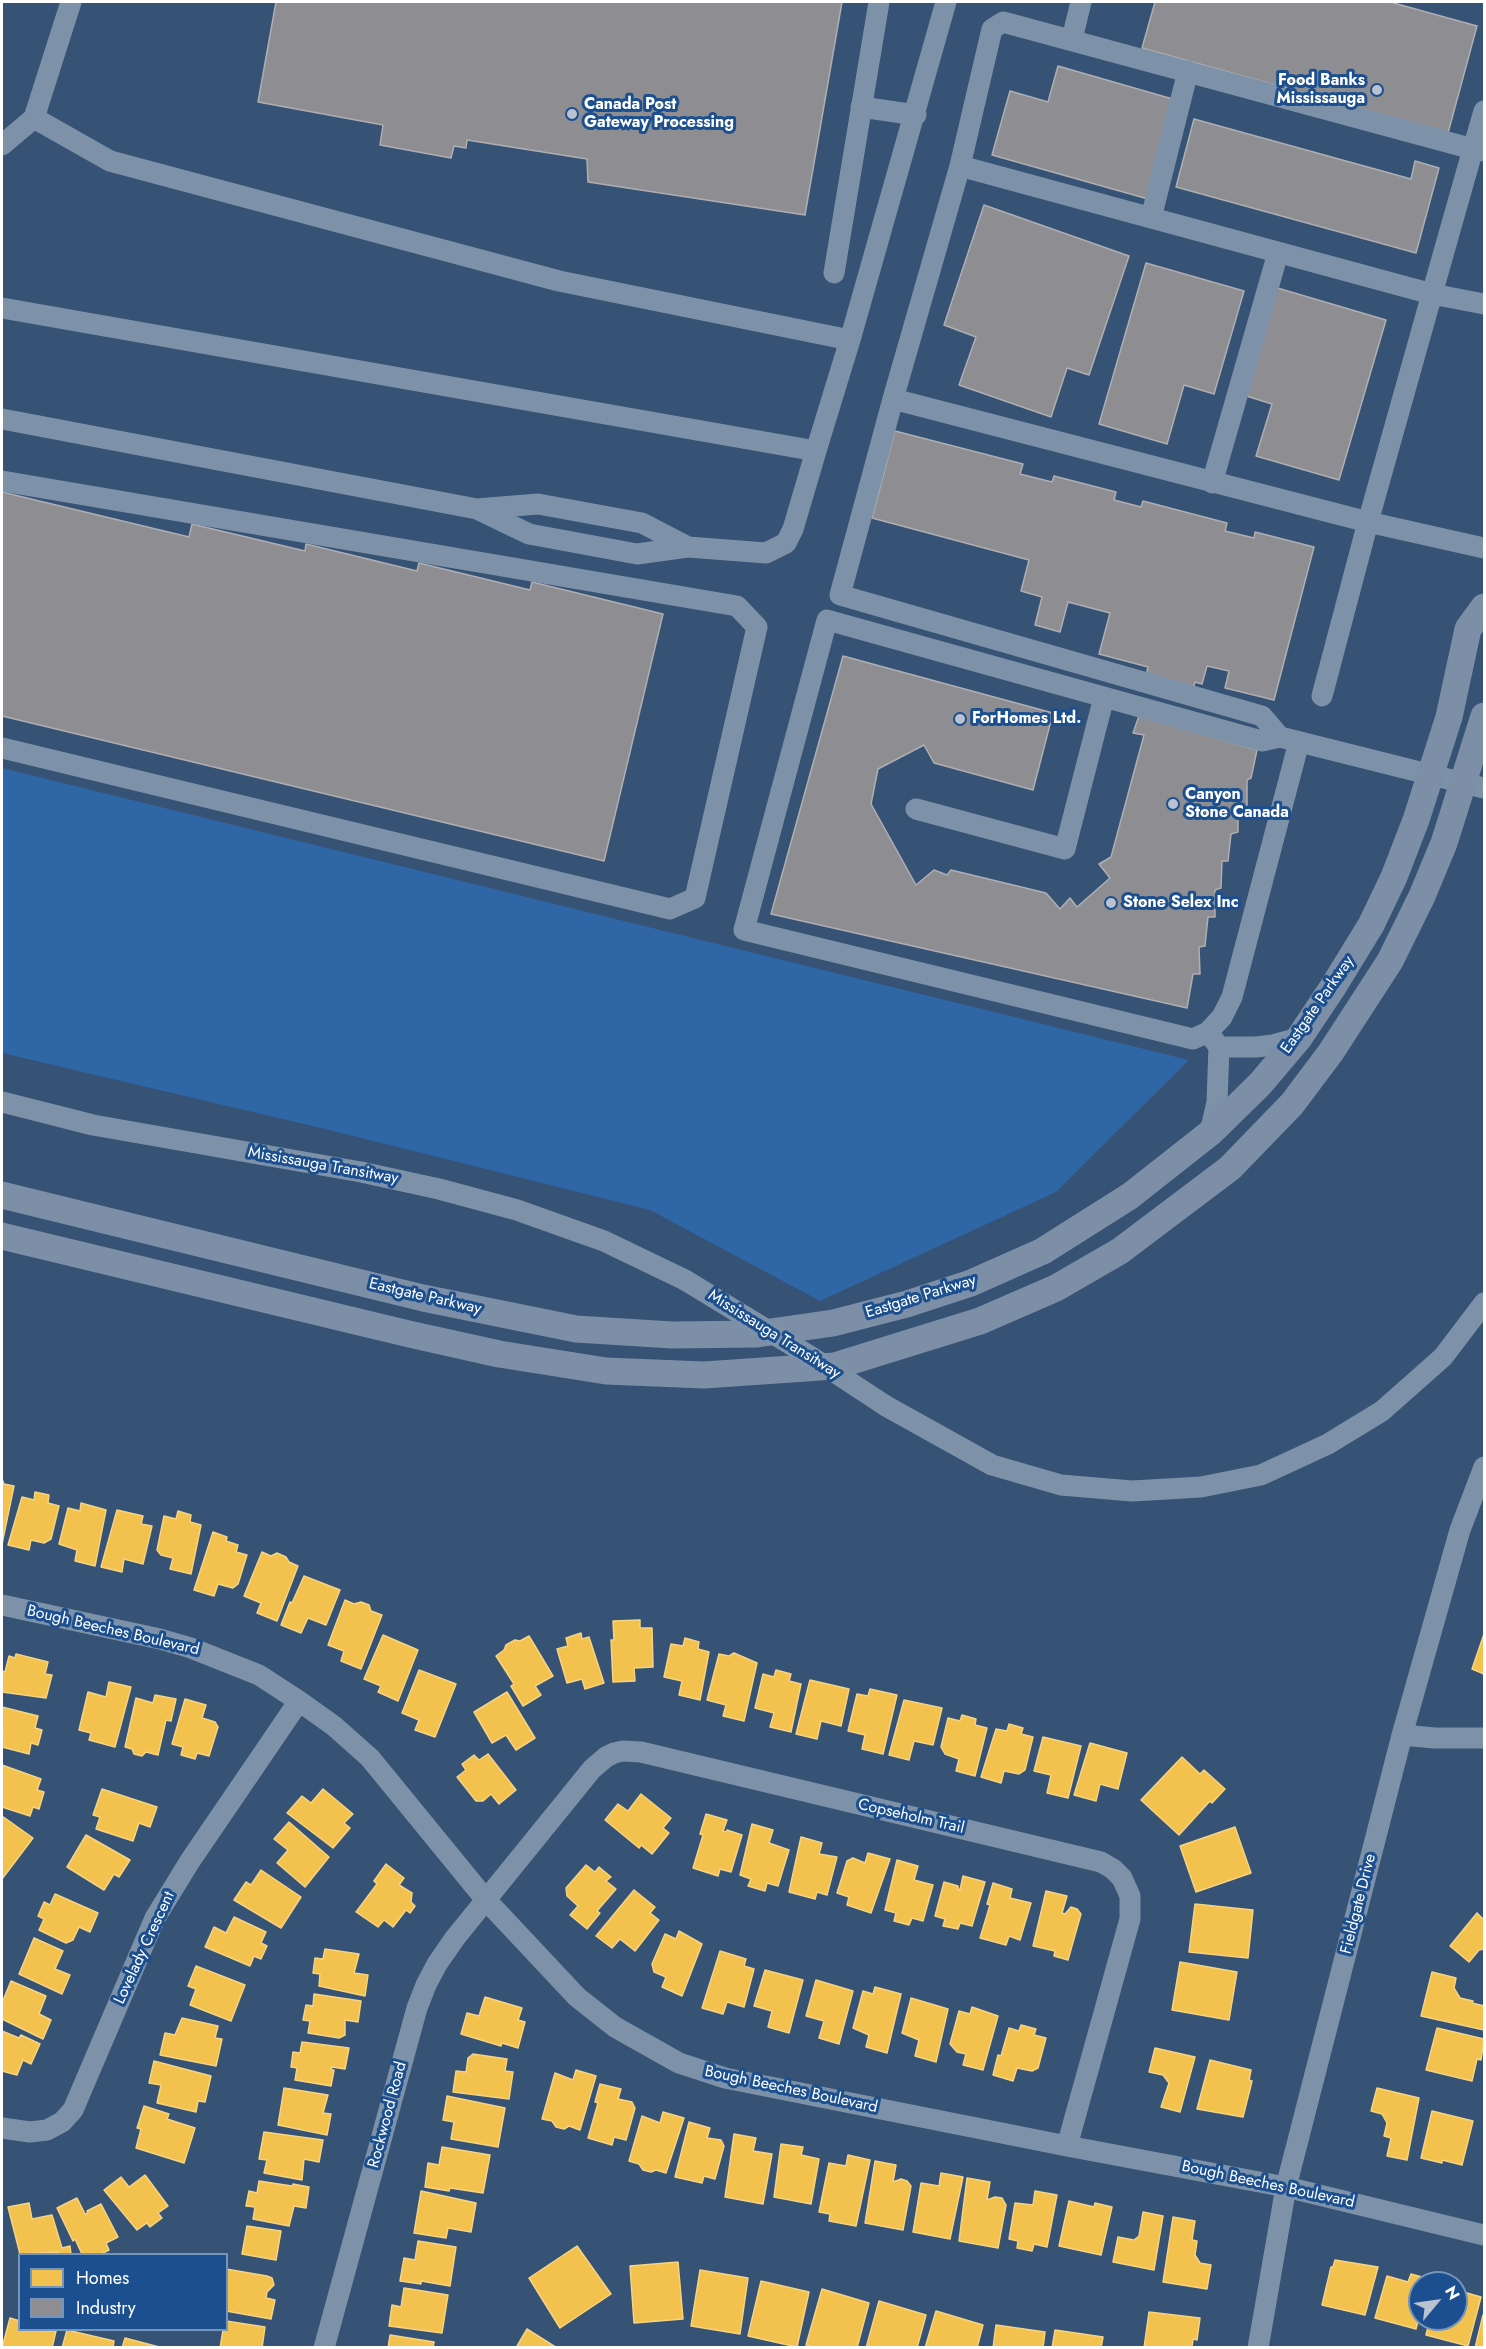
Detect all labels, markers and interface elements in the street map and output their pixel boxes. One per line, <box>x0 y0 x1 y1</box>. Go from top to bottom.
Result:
place label: Food Banks Mississauga <box>1277 71 1365 109</box>
marker: Food Banks Mississauga <box>1370 83 1384 97</box>
place label: Canada Post Gateway Processing <box>584 95 734 133</box>
marker: Canada Post Gateway Processing <box>565 107 579 121</box>
place label: ForHomes Ltd. <box>972 709 1081 729</box>
marker: ForHomes Ltd. <box>953 712 967 726</box>
place label: Canyon Stone Canada <box>1185 785 1289 823</box>
marker: Canyon Stone Canada <box>1166 797 1180 811</box>
place label: Stone Selex Inc <box>1123 893 1239 913</box>
marker: Stone Selex Inc <box>1104 896 1118 910</box>
street label: Eastgate Parkway <box>1277 952 1359 1058</box>
street label: Mississauga Transitway <box>246 1143 400 1189</box>
street label: Eastgate Parkway <box>863 1271 979 1323</box>
street label: Eastgate Parkway <box>367 1275 483 1319</box>
street label: Mississauga Transitway <box>704 1286 844 1384</box>
street label: Bough Beeches Boulevard <box>25 1602 201 1660</box>
street label: Copseholm Trail <box>856 1795 966 1839</box>
street label: Fieldgate Drive <box>1337 1852 1381 1956</box>
street label: Lovelady Crescent <box>110 1889 180 2007</box>
street label: Rockwood Road <box>365 2060 411 2170</box>
street label: Bough Beeches Boulevard <box>703 2062 879 2118</box>
street label: Bough Beeches Boulevard <box>1180 2157 1356 2213</box>
legend <box>18 2253 228 2331</box>
text: Homes <box>76 2265 129 2291</box>
north arrow <box>1408 2271 1468 2331</box>
text: N <box>1439 2282 1466 2304</box>
text: Industry <box>76 2295 136 2321</box>

